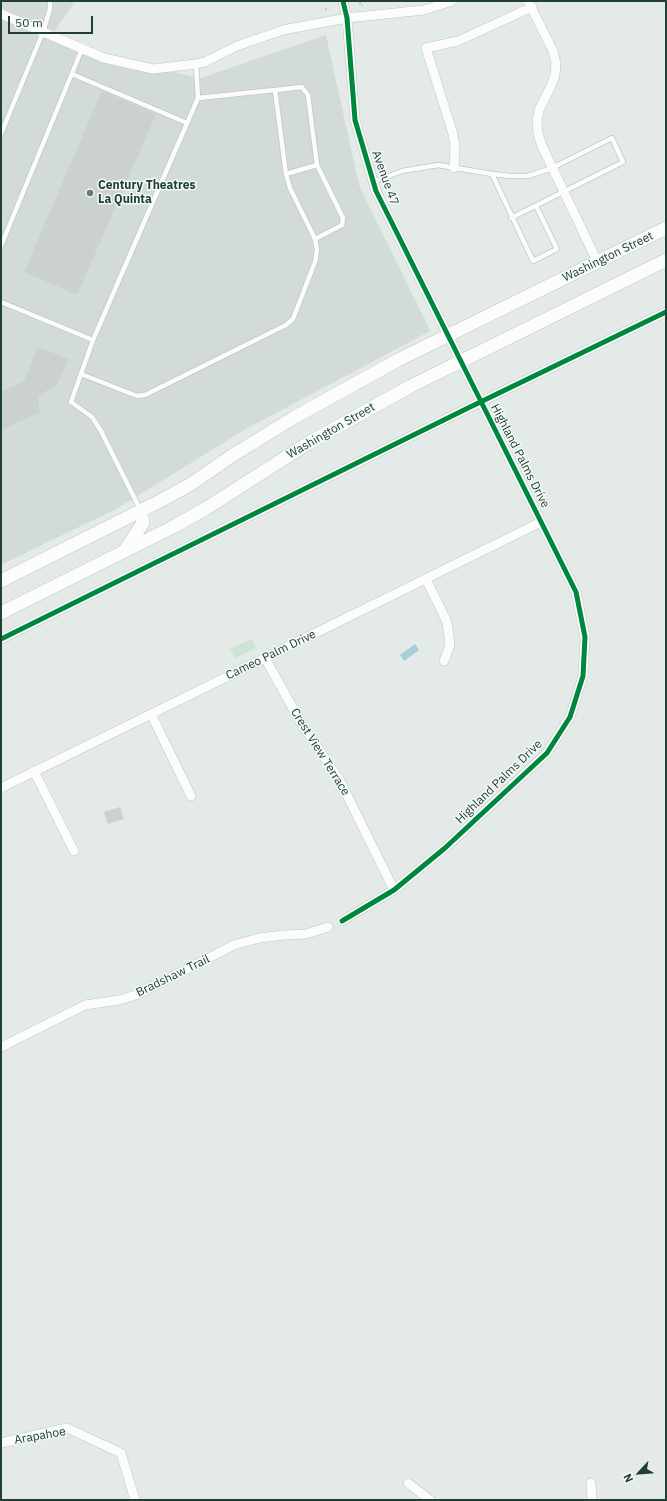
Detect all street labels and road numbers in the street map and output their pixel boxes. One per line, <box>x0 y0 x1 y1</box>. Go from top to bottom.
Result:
street label: Avenue 47 <box>368 149 402 207</box>
street label: Washington Street <box>560 229 656 285</box>
street label: Washington Street <box>284 400 378 462</box>
street label: Highland Palms Drive <box>488 402 552 510</box>
street label: Cameo Palm Drive <box>224 627 318 683</box>
street label: Crest View Terrace <box>287 706 353 798</box>
street label: Highland Palms Drive <box>453 737 545 827</box>
street label: Bradshaw Trail <box>134 952 212 1000</box>
street label: Arapahoe <box>13 1424 67 1448</box>

